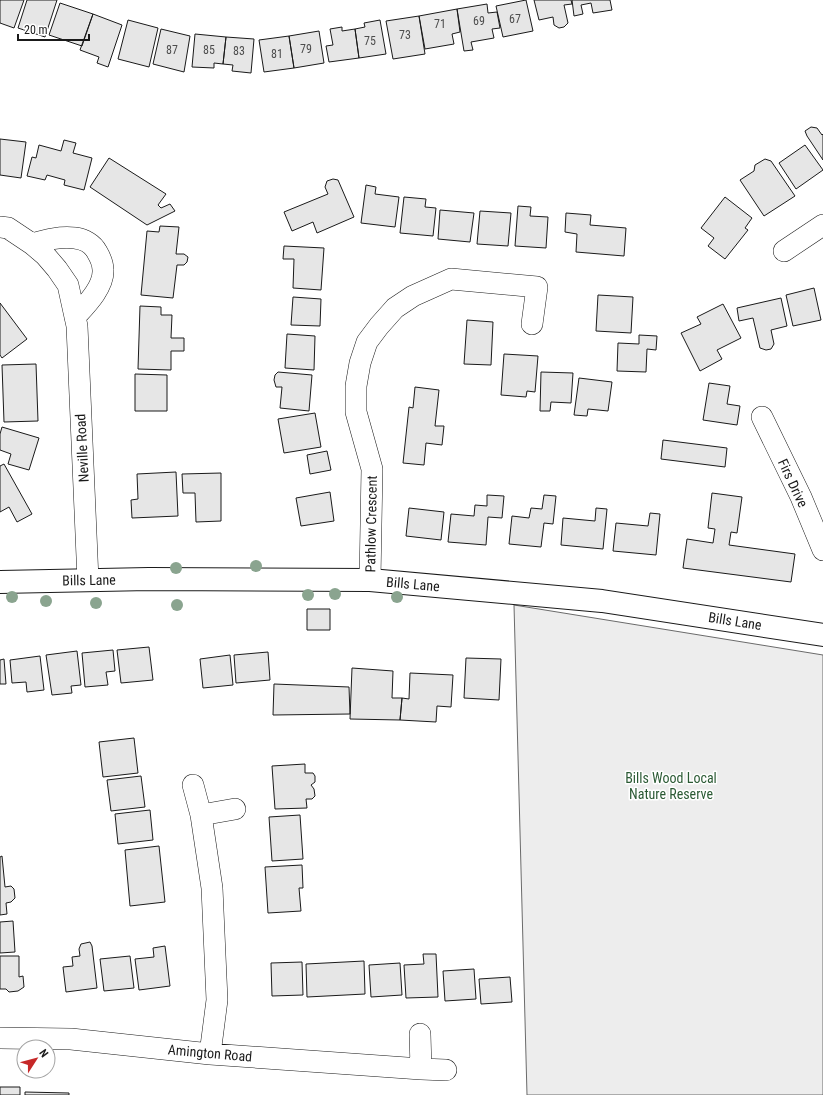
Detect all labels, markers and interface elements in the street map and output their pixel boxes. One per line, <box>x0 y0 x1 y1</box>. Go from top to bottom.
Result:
house number: 67 <box>509 12 521 26</box>
house number: 69 <box>473 14 485 28</box>
scale bar <box>18 16 89 42</box>
house number: 71 <box>434 17 446 31</box>
text: 20 m <box>24 23 48 37</box>
house number: 73 <box>399 28 411 42</box>
house number: 75 <box>364 34 376 48</box>
house number: 79 <box>300 42 312 56</box>
house number: 87 <box>166 43 178 57</box>
house number: 85 <box>203 43 215 57</box>
house number: 83 <box>233 44 245 58</box>
house number: 81 <box>271 47 283 61</box>
street label: Neville Road <box>72 413 92 483</box>
street label: Firs Drive <box>775 456 811 510</box>
street label: Pathlow Crescent <box>362 475 380 573</box>
street label: Bills Lane <box>62 572 116 588</box>
street label: Bills Lane <box>386 574 441 594</box>
street label: Bills Lane <box>707 609 763 633</box>
park label: Bills Wood Local Nature Reserve <box>625 770 717 802</box>
north arrow <box>16 1039 56 1079</box>
street label: Amington Road <box>167 1041 253 1065</box>
text: N <box>36 1047 51 1060</box>

